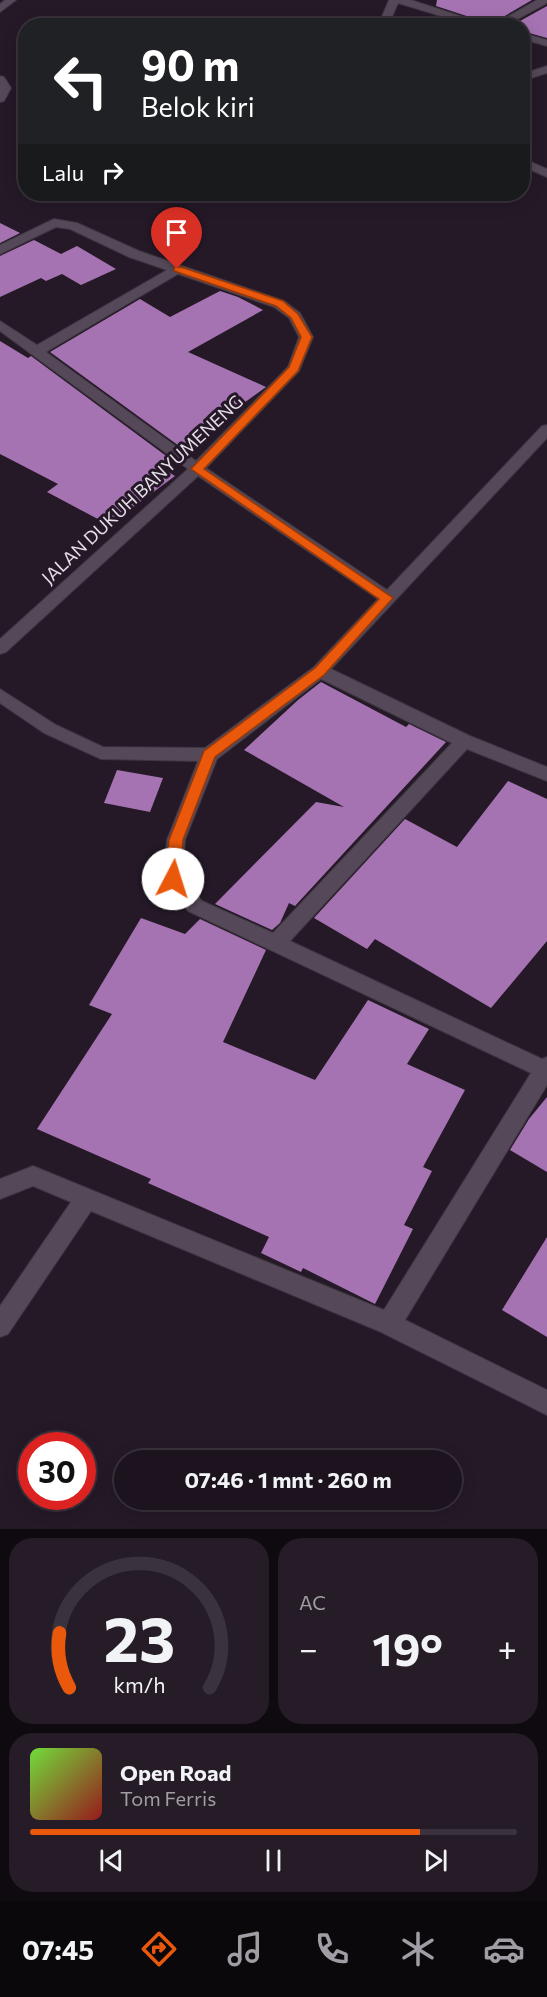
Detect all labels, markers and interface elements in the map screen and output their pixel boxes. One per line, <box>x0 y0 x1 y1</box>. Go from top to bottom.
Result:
text: 90 m <box>141 38 240 90</box>
icon: left <box>42 42 120 120</box>
text: Belok kiri <box>141 90 255 123</box>
icon: right <box>96 156 129 189</box>
text: Lalu <box>42 159 84 186</box>
pin <box>151 207 202 269</box>
icon: arrive <box>160 216 193 249</box>
street label: JALAN DUKUH BANYUMENENG <box>37 390 247 588</box>
position arrow <box>141 847 205 911</box>
speed limit sign: 30 <box>18 1432 96 1510</box>
text: 07:46 · 1 mnt · 260 m <box>184 1466 392 1493</box>
text: AC <box>299 1590 326 1614</box>
text: 23 <box>103 1599 175 1675</box>
text: 19° <box>372 1620 443 1675</box>
text: − <box>299 1627 318 1668</box>
text: + <box>498 1627 517 1668</box>
text: km/h <box>113 1671 165 1697</box>
text: Open Road <box>120 1759 231 1786</box>
text: Tom Ferris <box>120 1786 216 1810</box>
icon: previous <box>95 1844 128 1877</box>
icon: pause <box>257 1844 290 1877</box>
icon: next <box>419 1844 452 1877</box>
icon: directions <box>138 1928 180 1970</box>
icon: music <box>224 1928 266 1970</box>
icon: phone <box>311 1928 353 1970</box>
icon: climate <box>397 1928 439 1970</box>
icon: car <box>483 1928 525 1970</box>
text: 07:45 <box>22 1933 94 1966</box>

